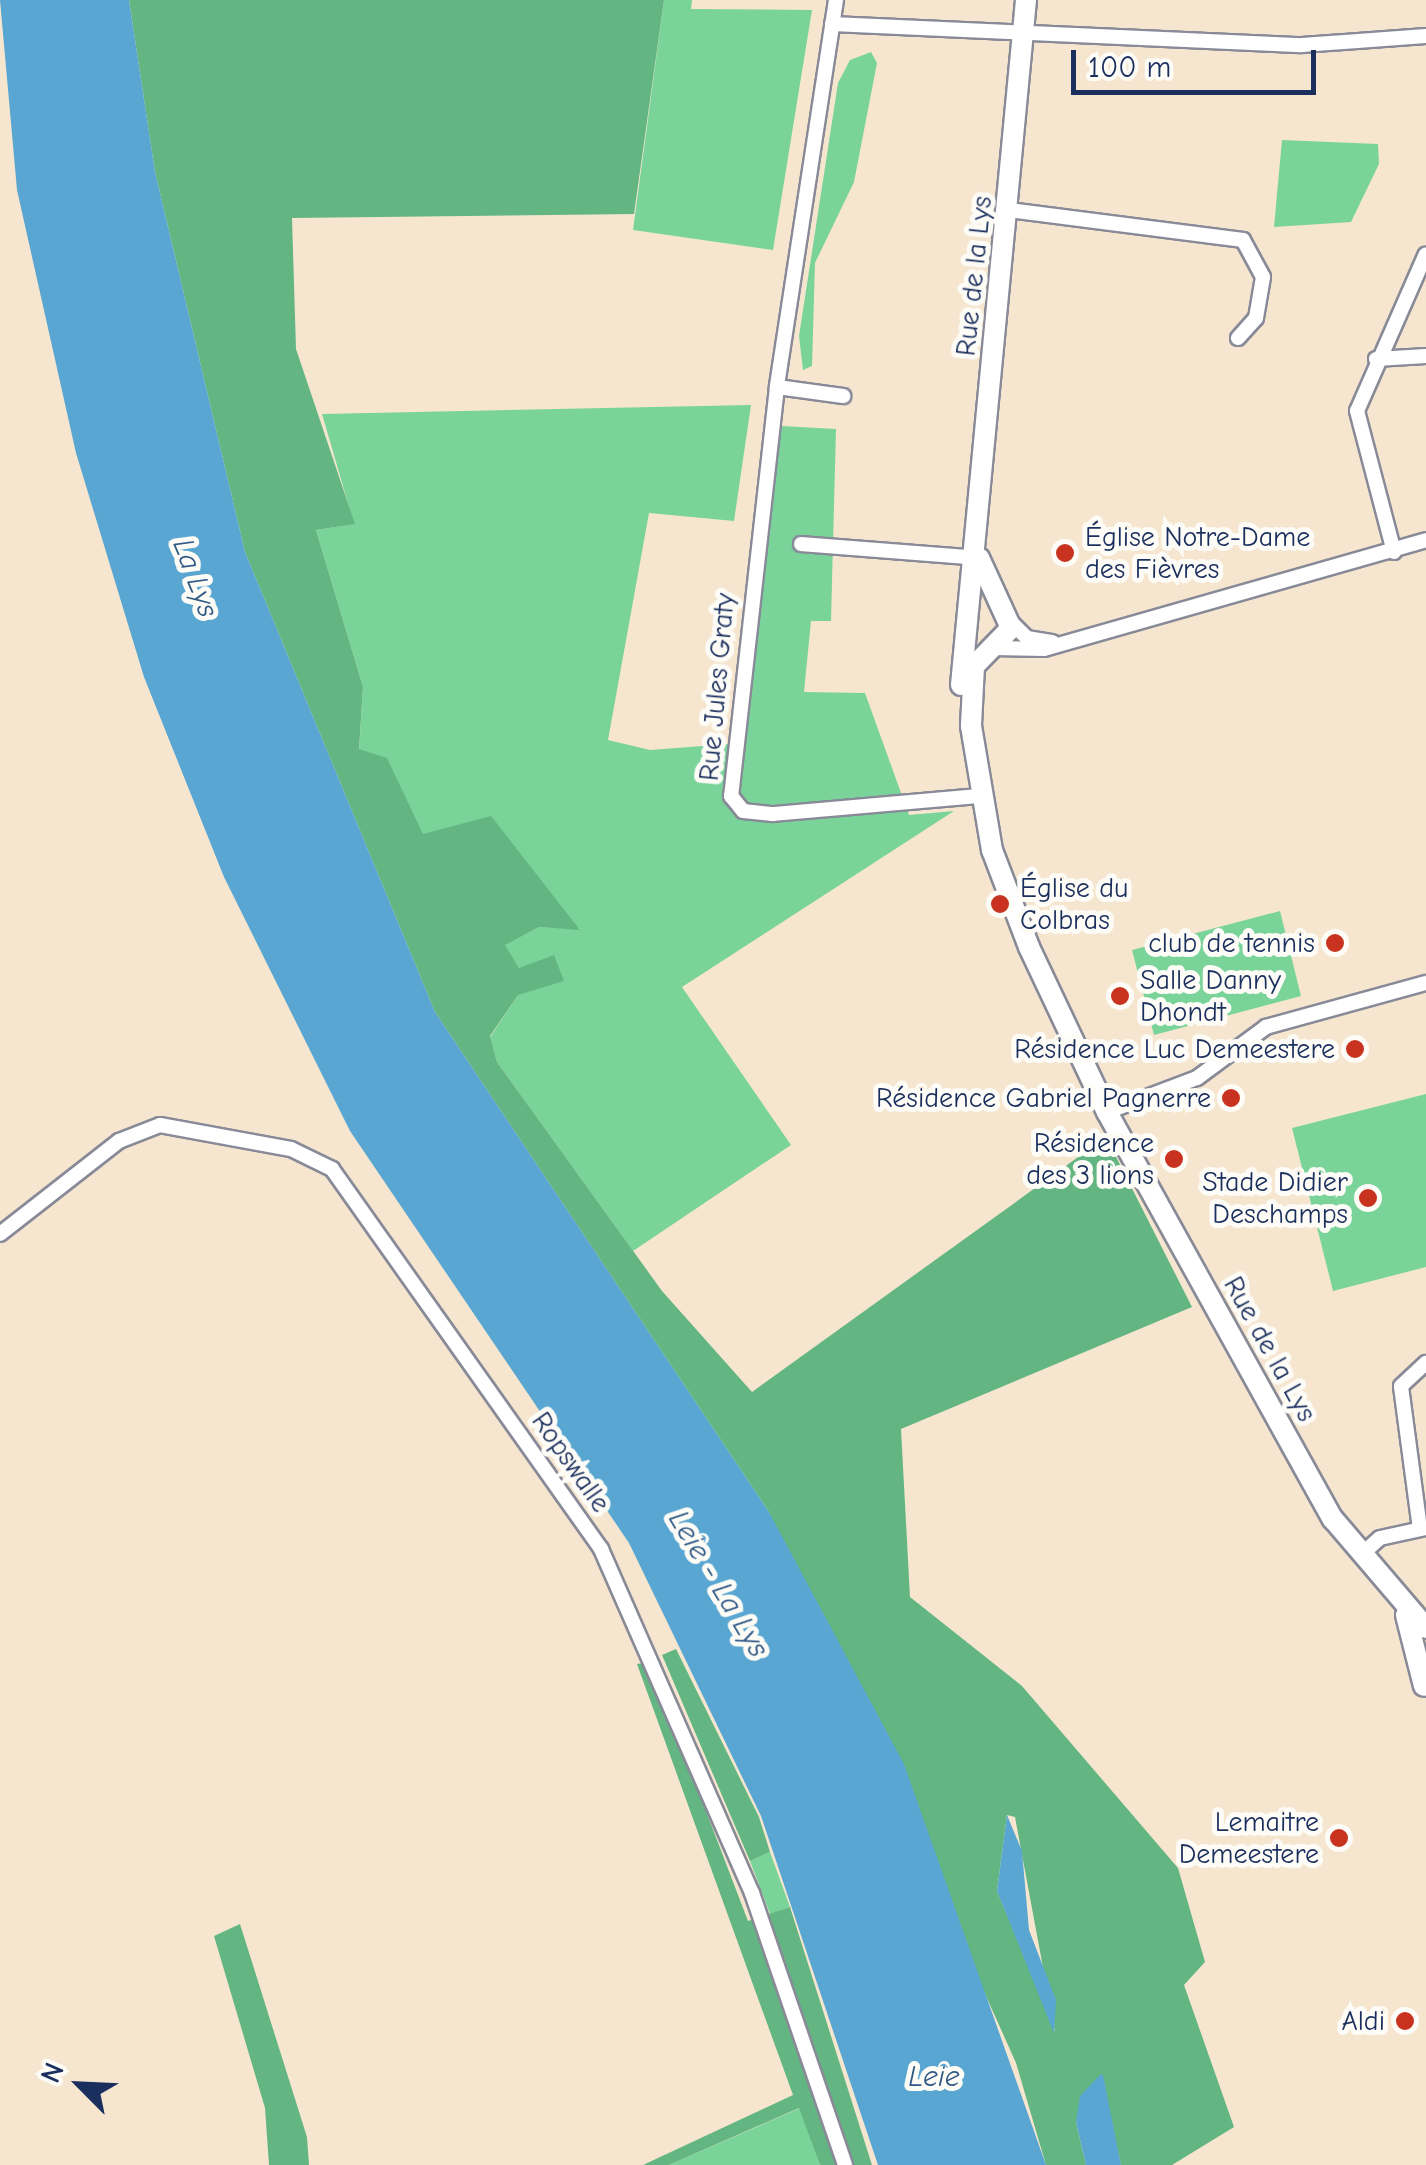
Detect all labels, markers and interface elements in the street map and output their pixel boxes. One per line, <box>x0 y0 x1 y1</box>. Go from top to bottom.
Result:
scale bar <box>1076 30 1321 92</box>
text: 100 m <box>1088 50 1171 85</box>
street label: Rue de la Lys <box>949 194 999 358</box>
place label: Église Notre-Dame des Fièvres <box>1085 520 1310 586</box>
water label: La Lys <box>164 534 226 622</box>
marker: Église Notre-Dame des Fièvres <box>1054 542 1076 564</box>
street label: Rue Jules Graty <box>692 592 742 782</box>
place label: Église du Colbras <box>1020 871 1128 937</box>
marker: Église du Colbras <box>989 893 1011 915</box>
place label: club de tennis <box>1148 926 1315 960</box>
marker: club de tennis <box>1324 932 1346 954</box>
place label: Salle Danny Dhondt <box>1140 963 1281 1029</box>
marker: Salle Danny Dhondt <box>1109 985 1131 1007</box>
place label: Résidence Luc Demeestere <box>1014 1032 1335 1066</box>
marker: Résidence Luc Demeestere <box>1344 1038 1366 1060</box>
place label: Résidence Gabriel Pagnerre <box>876 1081 1211 1115</box>
marker: Résidence Gabriel Pagnerre <box>1220 1087 1242 1109</box>
place label: Résidence des 3 lions <box>1026 1126 1154 1192</box>
marker: Résidence des 3 lions <box>1163 1148 1185 1170</box>
place label: Stade Didier Deschamps <box>1202 1165 1348 1231</box>
marker: Stade Didier Deschamps <box>1357 1187 1379 1209</box>
street label: Rue de la Lys <box>1216 1271 1324 1427</box>
street label: Ropswalle <box>524 1405 618 1519</box>
water label: Leie - La Lys <box>660 1504 776 1664</box>
place label: Lemaitre Demeestere <box>1179 1805 1319 1871</box>
marker: Lemaitre Demeestere <box>1328 1827 1350 1849</box>
place label: Aldi <box>1341 2004 1385 2038</box>
marker: Aldi <box>1394 2010 1416 2032</box>
north arrow <box>30 2035 130 2135</box>
text: N <box>34 2058 71 2088</box>
water label: Leie <box>908 2059 960 2095</box>

